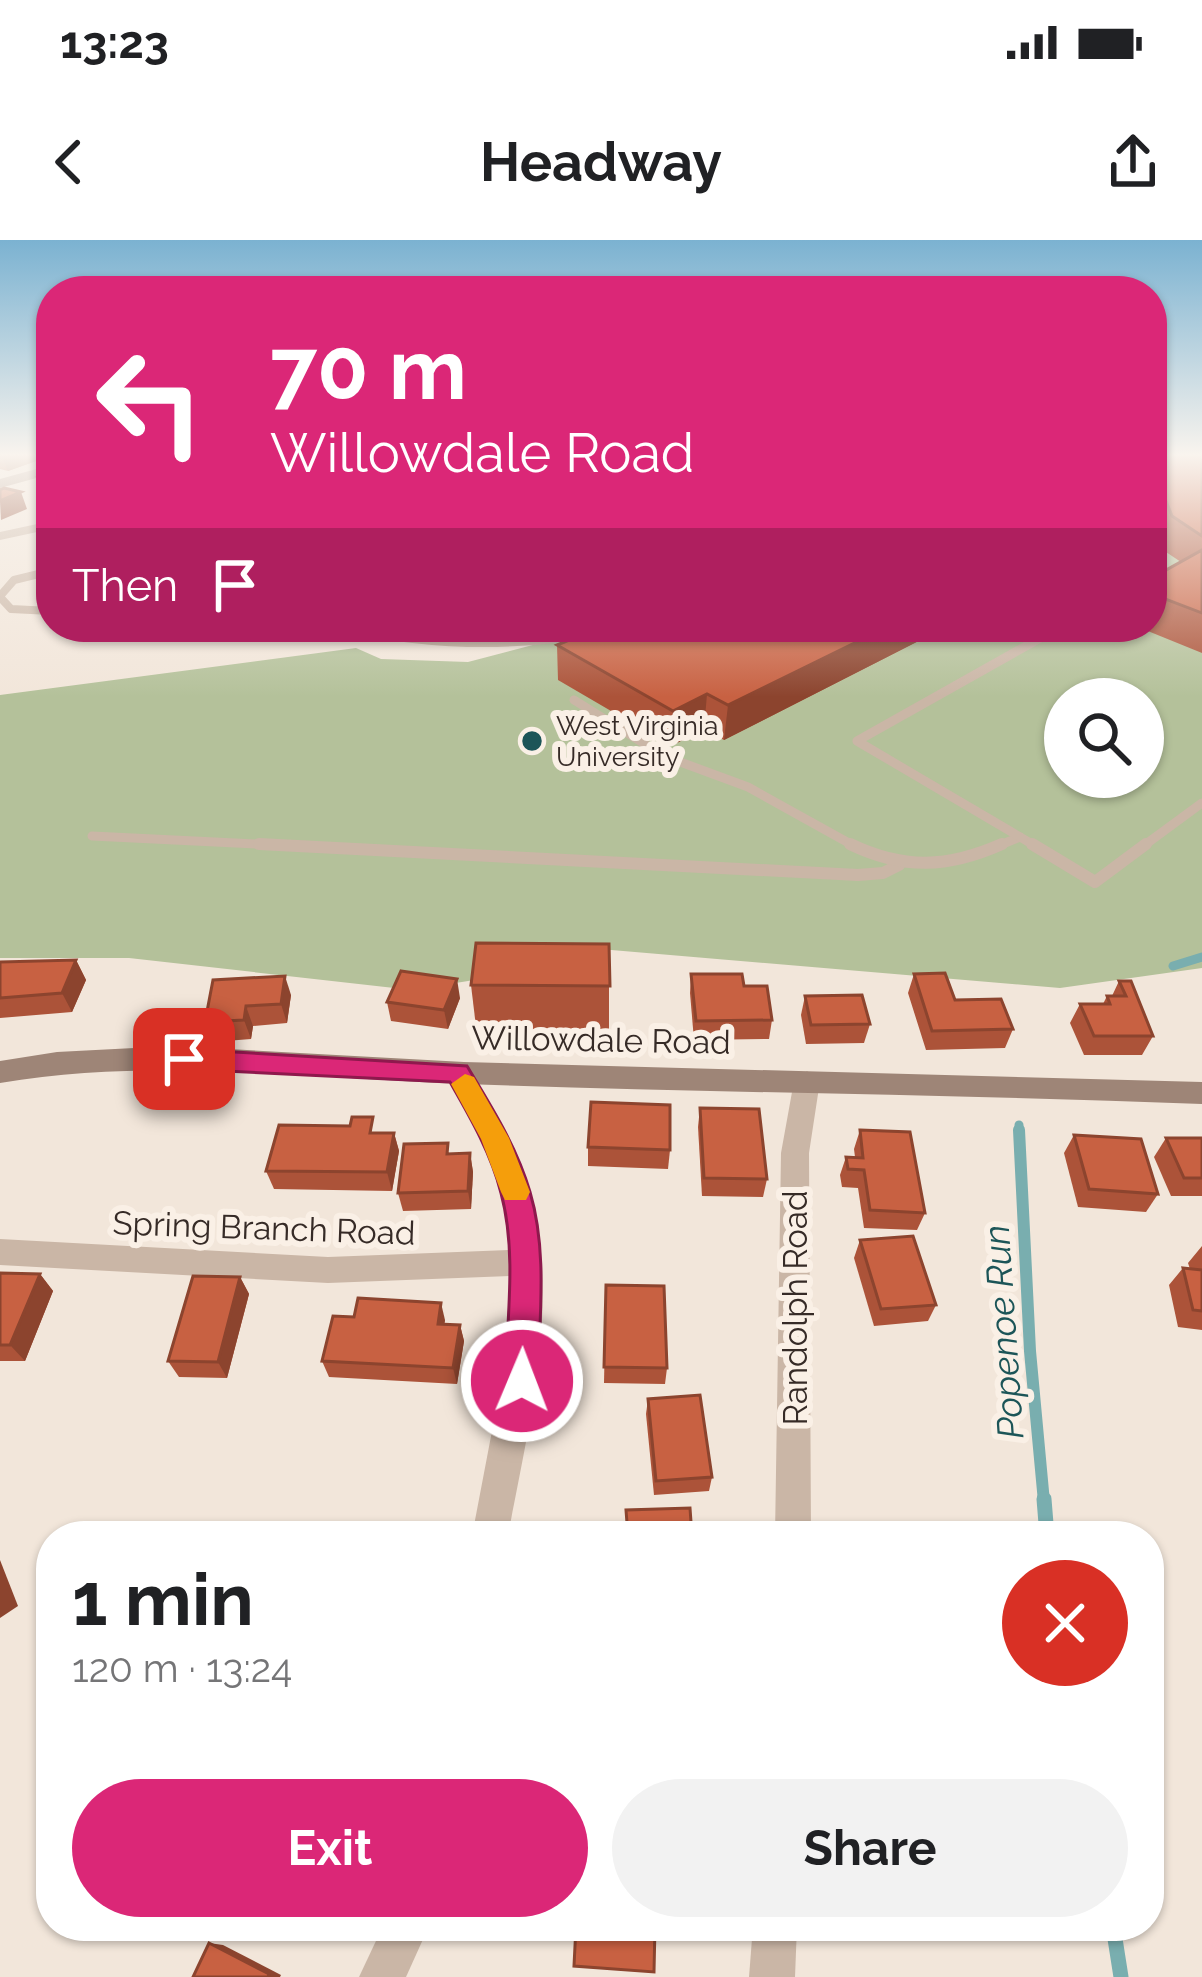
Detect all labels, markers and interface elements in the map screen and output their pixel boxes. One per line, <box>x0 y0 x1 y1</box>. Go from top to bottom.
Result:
text: 13:23 <box>60 16 169 69</box>
icon: back <box>36 129 102 195</box>
icon: share <box>1100 129 1166 195</box>
text: Headway <box>480 130 722 194</box>
text: 70 m <box>270 320 467 419</box>
icon: left <box>72 324 228 480</box>
text: Willowdale Road <box>270 421 694 485</box>
icon: arrive <box>202 552 268 618</box>
text: Then <box>72 559 178 612</box>
map controls <box>1044 678 1164 798</box>
button: search <box>1044 678 1164 798</box>
place label: West Virginia University <box>556 710 719 772</box>
marker: West Virginia University <box>519 728 545 754</box>
pin <box>133 1008 235 1110</box>
street label: Willowdale Road <box>471 1018 731 1062</box>
icon: arrive <box>151 1026 217 1092</box>
street label: Randolph Road <box>776 1191 815 1425</box>
street label: Spring Branch Road <box>112 1203 416 1253</box>
water label: Popenoe Run <box>975 1224 1031 1440</box>
position arrow <box>459 1318 585 1444</box>
text: 1 min <box>72 1557 254 1642</box>
button: close <box>1002 1560 1128 1686</box>
text: 120 m · 13:24 <box>72 1645 292 1691</box>
button: Exit <box>72 1779 588 1917</box>
button: Share <box>612 1779 1128 1917</box>

